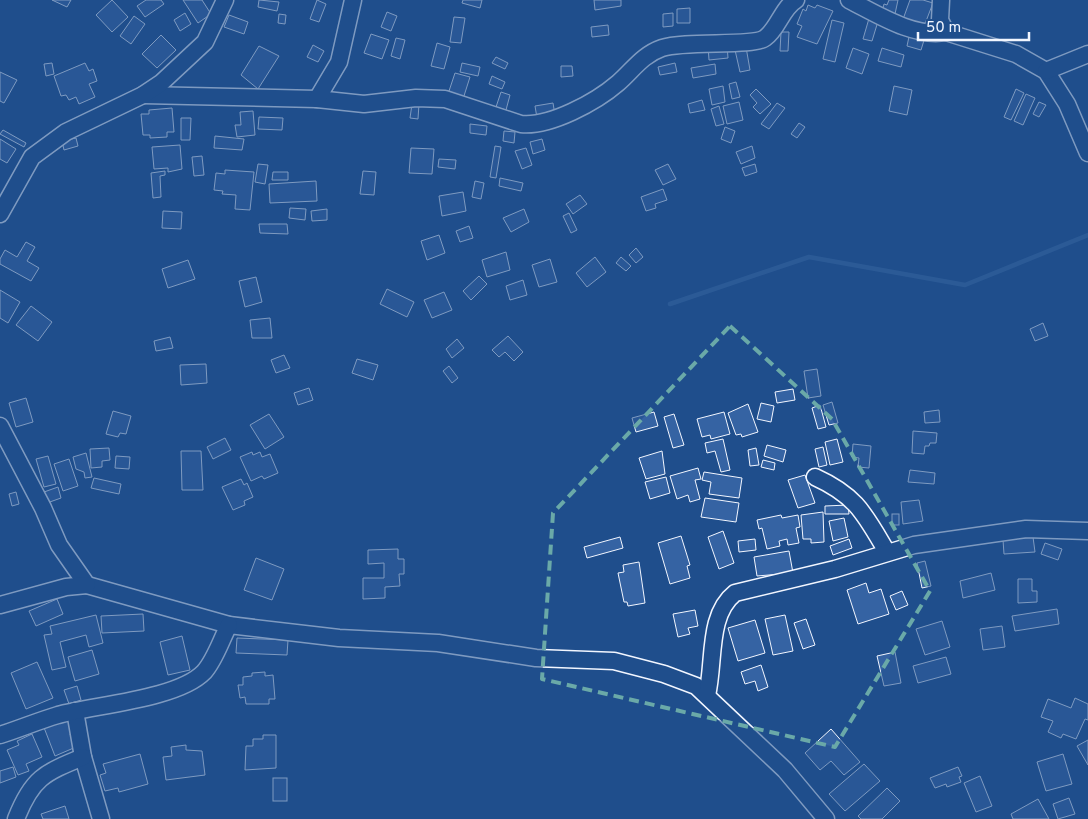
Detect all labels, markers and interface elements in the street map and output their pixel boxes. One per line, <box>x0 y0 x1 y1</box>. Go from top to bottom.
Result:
scale bar <box>918 10 1029 42</box>
text: 50 m <box>926 19 961 38</box>

